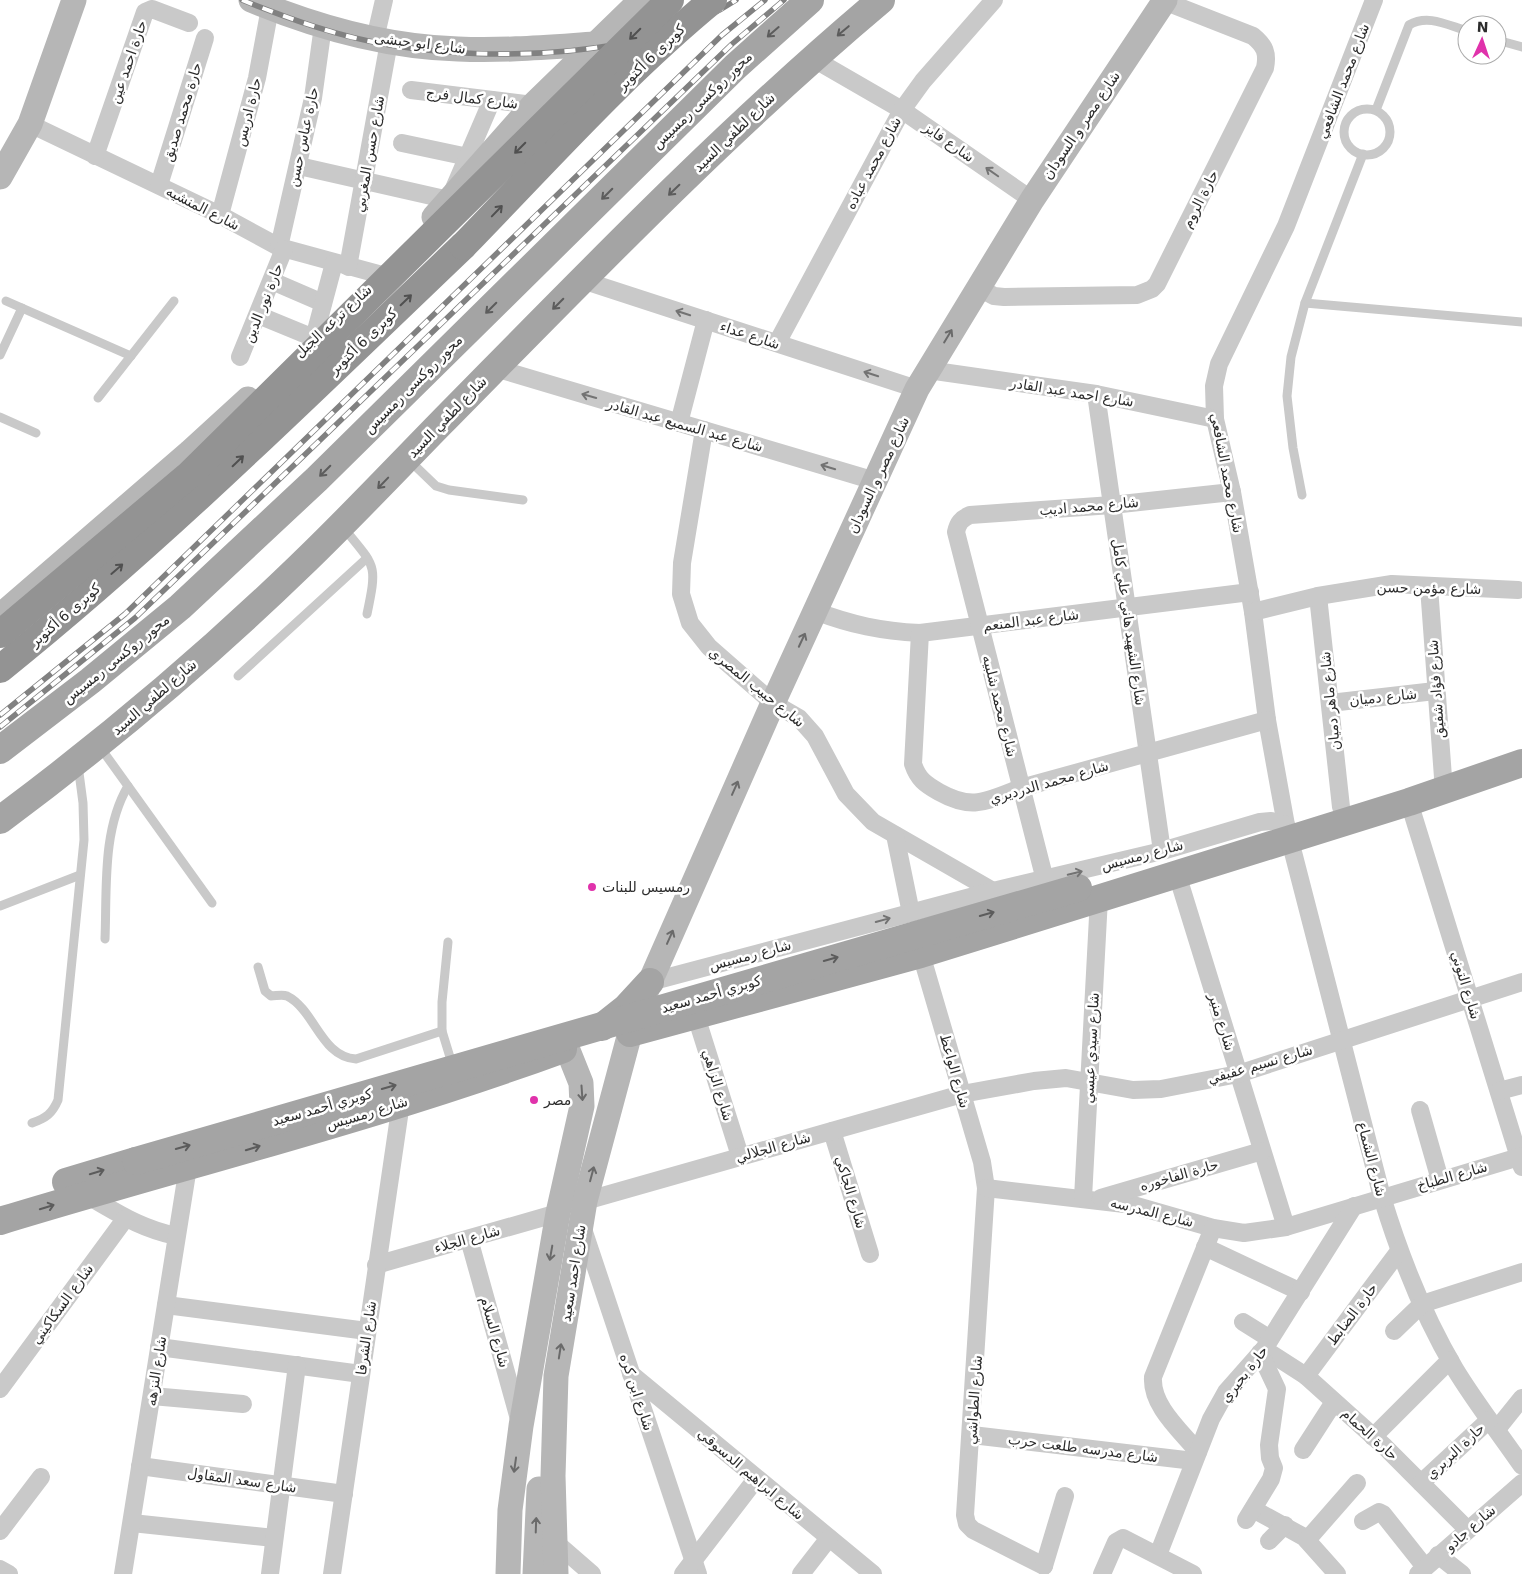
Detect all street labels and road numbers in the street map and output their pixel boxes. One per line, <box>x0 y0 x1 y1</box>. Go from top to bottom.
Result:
street label: حارة احمد عين <box>106 18 151 106</box>
street label: كوبرى 6 أكتوبر <box>612 20 689 95</box>
street label: شارع محمد الشافعي <box>1314 21 1373 141</box>
street label: شارع ابو حبشى <box>373 29 467 58</box>
street label: محور روكسى رمسيس <box>649 48 756 153</box>
street label: حارة محمد صديق <box>159 61 206 164</box>
street label: شارع مصر و السودان <box>1039 68 1124 183</box>
street label: حارة ادريس <box>232 76 265 148</box>
street label: شارع كمال فرج <box>425 84 519 113</box>
street label: حارة عباس حسن <box>285 86 322 189</box>
street label: شارع لطفي السيد <box>690 89 779 176</box>
street label: شارع حسن المغربي <box>351 94 388 214</box>
street label: شارع محمد عباده <box>842 114 905 212</box>
street label: شارع فايز <box>919 118 977 166</box>
street label: حارة الروم <box>1179 167 1222 231</box>
street label: شارع المنشيه <box>163 183 242 234</box>
street label: حارة نور الدين <box>240 261 287 345</box>
street label: شارع ترعه الجبل <box>291 281 376 362</box>
street label: كوبرى 6 أكتوبر <box>324 304 401 379</box>
street label: شارع عداء <box>718 318 782 353</box>
street label: محور روكسى رمسيس <box>360 331 466 437</box>
street label: شارع لطفي السيد <box>404 373 491 462</box>
street label: شارع احمد عبد القادر <box>1008 374 1135 411</box>
street label: شارع عبد السميع عبد القادر <box>604 395 765 456</box>
street label: شارع محمد الشافعي <box>1207 412 1246 535</box>
street label: شارع مصر و السودان <box>844 414 913 536</box>
street label: شارع محمد اديب <box>1039 494 1139 519</box>
street label: شارع الشهيد هاني علي كامل <box>1108 537 1149 707</box>
street label: كوبرى 6 أكتوبر <box>25 579 104 651</box>
street label: شارع مؤمن حسن <box>1376 579 1481 598</box>
street label: شارع عبد المنعم <box>982 606 1080 635</box>
street label: محور روكسى رمسيس <box>59 611 173 708</box>
street label: شارع فؤاد شفيق <box>1425 639 1448 739</box>
street label: شارع حبيب المصري <box>706 644 808 731</box>
street label: شارع ماهر دميان <box>1317 651 1344 751</box>
street label: شارع محمد شلبيه <box>979 653 1020 759</box>
street label: شارع لطفي السيد <box>108 656 200 739</box>
street label: شارع دميان <box>1348 685 1418 710</box>
street label: شارع محمد الدرديري <box>988 757 1111 808</box>
street label: شارع رمسيس <box>1099 836 1185 875</box>
street label: شارع رمسيس <box>707 936 793 975</box>
street label: شارع التوني <box>1447 949 1484 1021</box>
street label: كوبري أحمد سعيد <box>659 971 764 1017</box>
street label: شارع منير <box>1204 990 1238 1053</box>
street label: شارع سيدي عيسي <box>1080 992 1103 1104</box>
street label: شارع الواعظ <box>936 1032 973 1110</box>
street label: شارع نسيم عفيفي <box>1206 1041 1315 1088</box>
street label: شارع الزاهي <box>699 1047 737 1123</box>
street label: كوبري أحمد سعيد <box>270 1084 375 1130</box>
street label: شارع رمسيس <box>324 1093 410 1134</box>
street label: شارع الشماع <box>1353 1120 1390 1198</box>
street label: شارع الجلالي <box>734 1129 813 1166</box>
street label: شارع الجاكي <box>831 1154 870 1231</box>
street label: حارة الفاخوره <box>1138 1156 1220 1195</box>
street label: شارع الطباخ <box>1415 1158 1489 1195</box>
street label: شارع المدرسه <box>1109 1194 1195 1231</box>
street label: شارع الجلاء <box>432 1222 502 1257</box>
street label: شارع احمد سعيد <box>557 1223 590 1323</box>
street label: شارع السكاكيني <box>28 1261 97 1348</box>
street label: حارة الضابط <box>1324 1280 1381 1349</box>
street label: شارع السلام <box>476 1295 513 1370</box>
street label: شارع الشرفا <box>353 1300 380 1376</box>
street label: شارع النزهه <box>143 1335 170 1407</box>
street label: حارة بحيري <box>1217 1343 1272 1406</box>
street label: شارع ابن كره <box>616 1351 657 1433</box>
street label: شارع الطواشي <box>963 1355 986 1445</box>
street label: حارة الحمام <box>1338 1405 1401 1464</box>
street label: حارة البربري <box>1422 1420 1488 1483</box>
street label: شارع ابراهيم الدسوقي <box>694 1425 807 1524</box>
street label: شارع مدرسه طلعت حرب <box>1007 1431 1159 1466</box>
street label: شارع سعد المقاول <box>186 1464 298 1497</box>
street label: شارع جادو <box>1441 1502 1499 1556</box>

